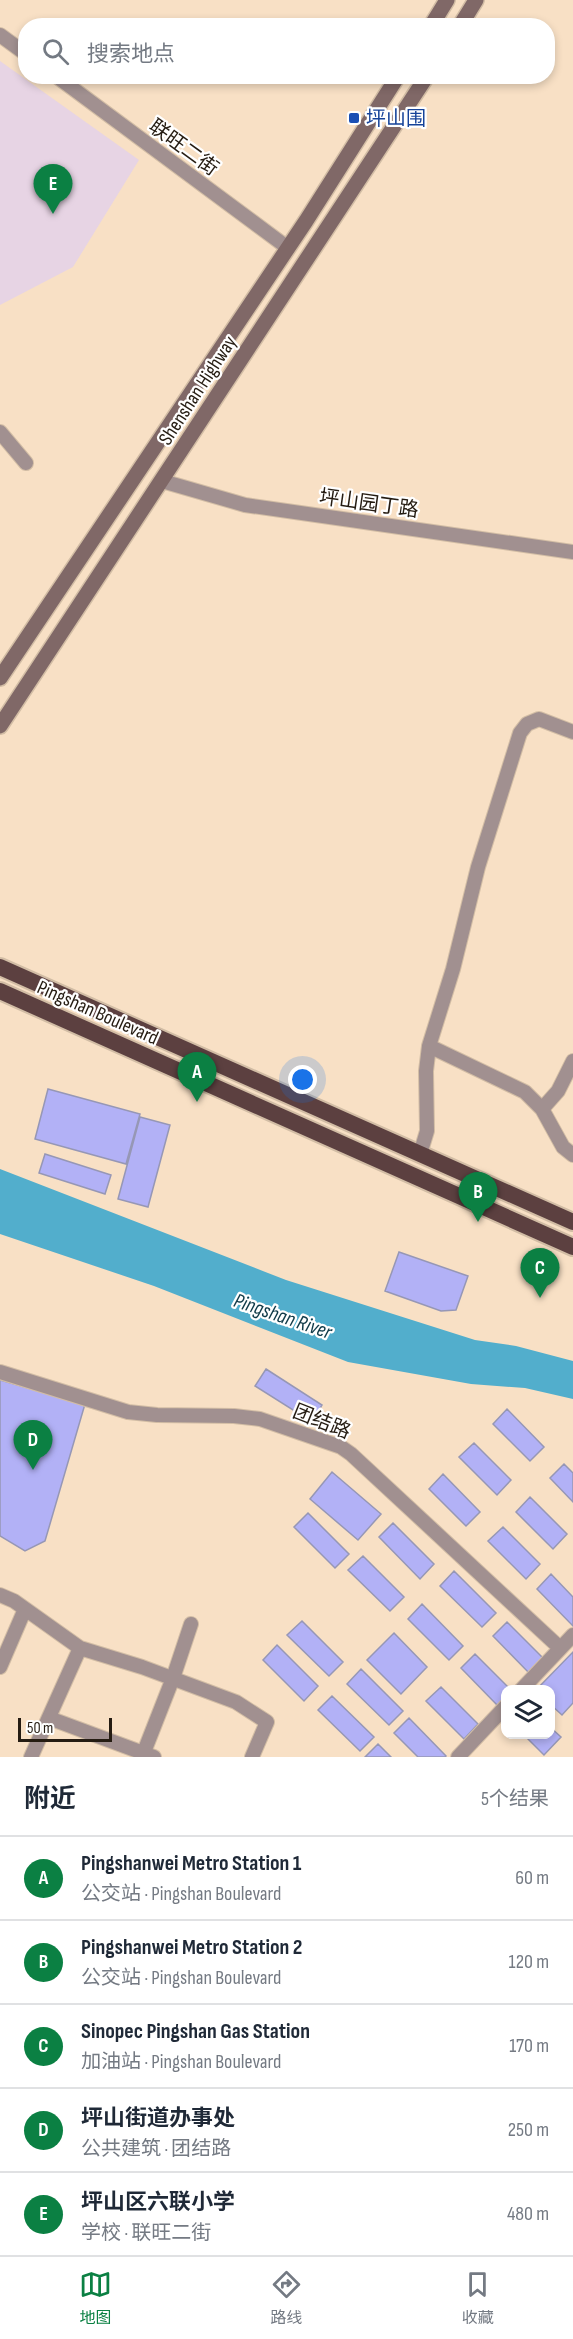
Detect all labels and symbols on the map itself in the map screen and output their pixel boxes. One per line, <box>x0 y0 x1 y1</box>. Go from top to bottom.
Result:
place label: 坪山围 <box>366 107 426 131</box>
marker: 坪山围 <box>347 111 361 125</box>
street label: 联旺二街 <box>144 115 223 181</box>
pin: E <box>34 164 72 214</box>
street label: Shenshan Highway <box>154 331 242 450</box>
street label: 坪山园丁路 <box>318 485 420 523</box>
street label: Pingshan Boulevard <box>33 976 162 1050</box>
pin: A <box>178 1052 216 1102</box>
your location <box>288 1065 317 1094</box>
pin: B <box>458 1172 498 1222</box>
pin: C <box>520 1248 560 1298</box>
water label: Pingshan River <box>231 1288 336 1345</box>
street label: 团结路 <box>289 1400 354 1444</box>
pin: D <box>14 1420 52 1470</box>
scale bar <box>18 1715 112 1742</box>

